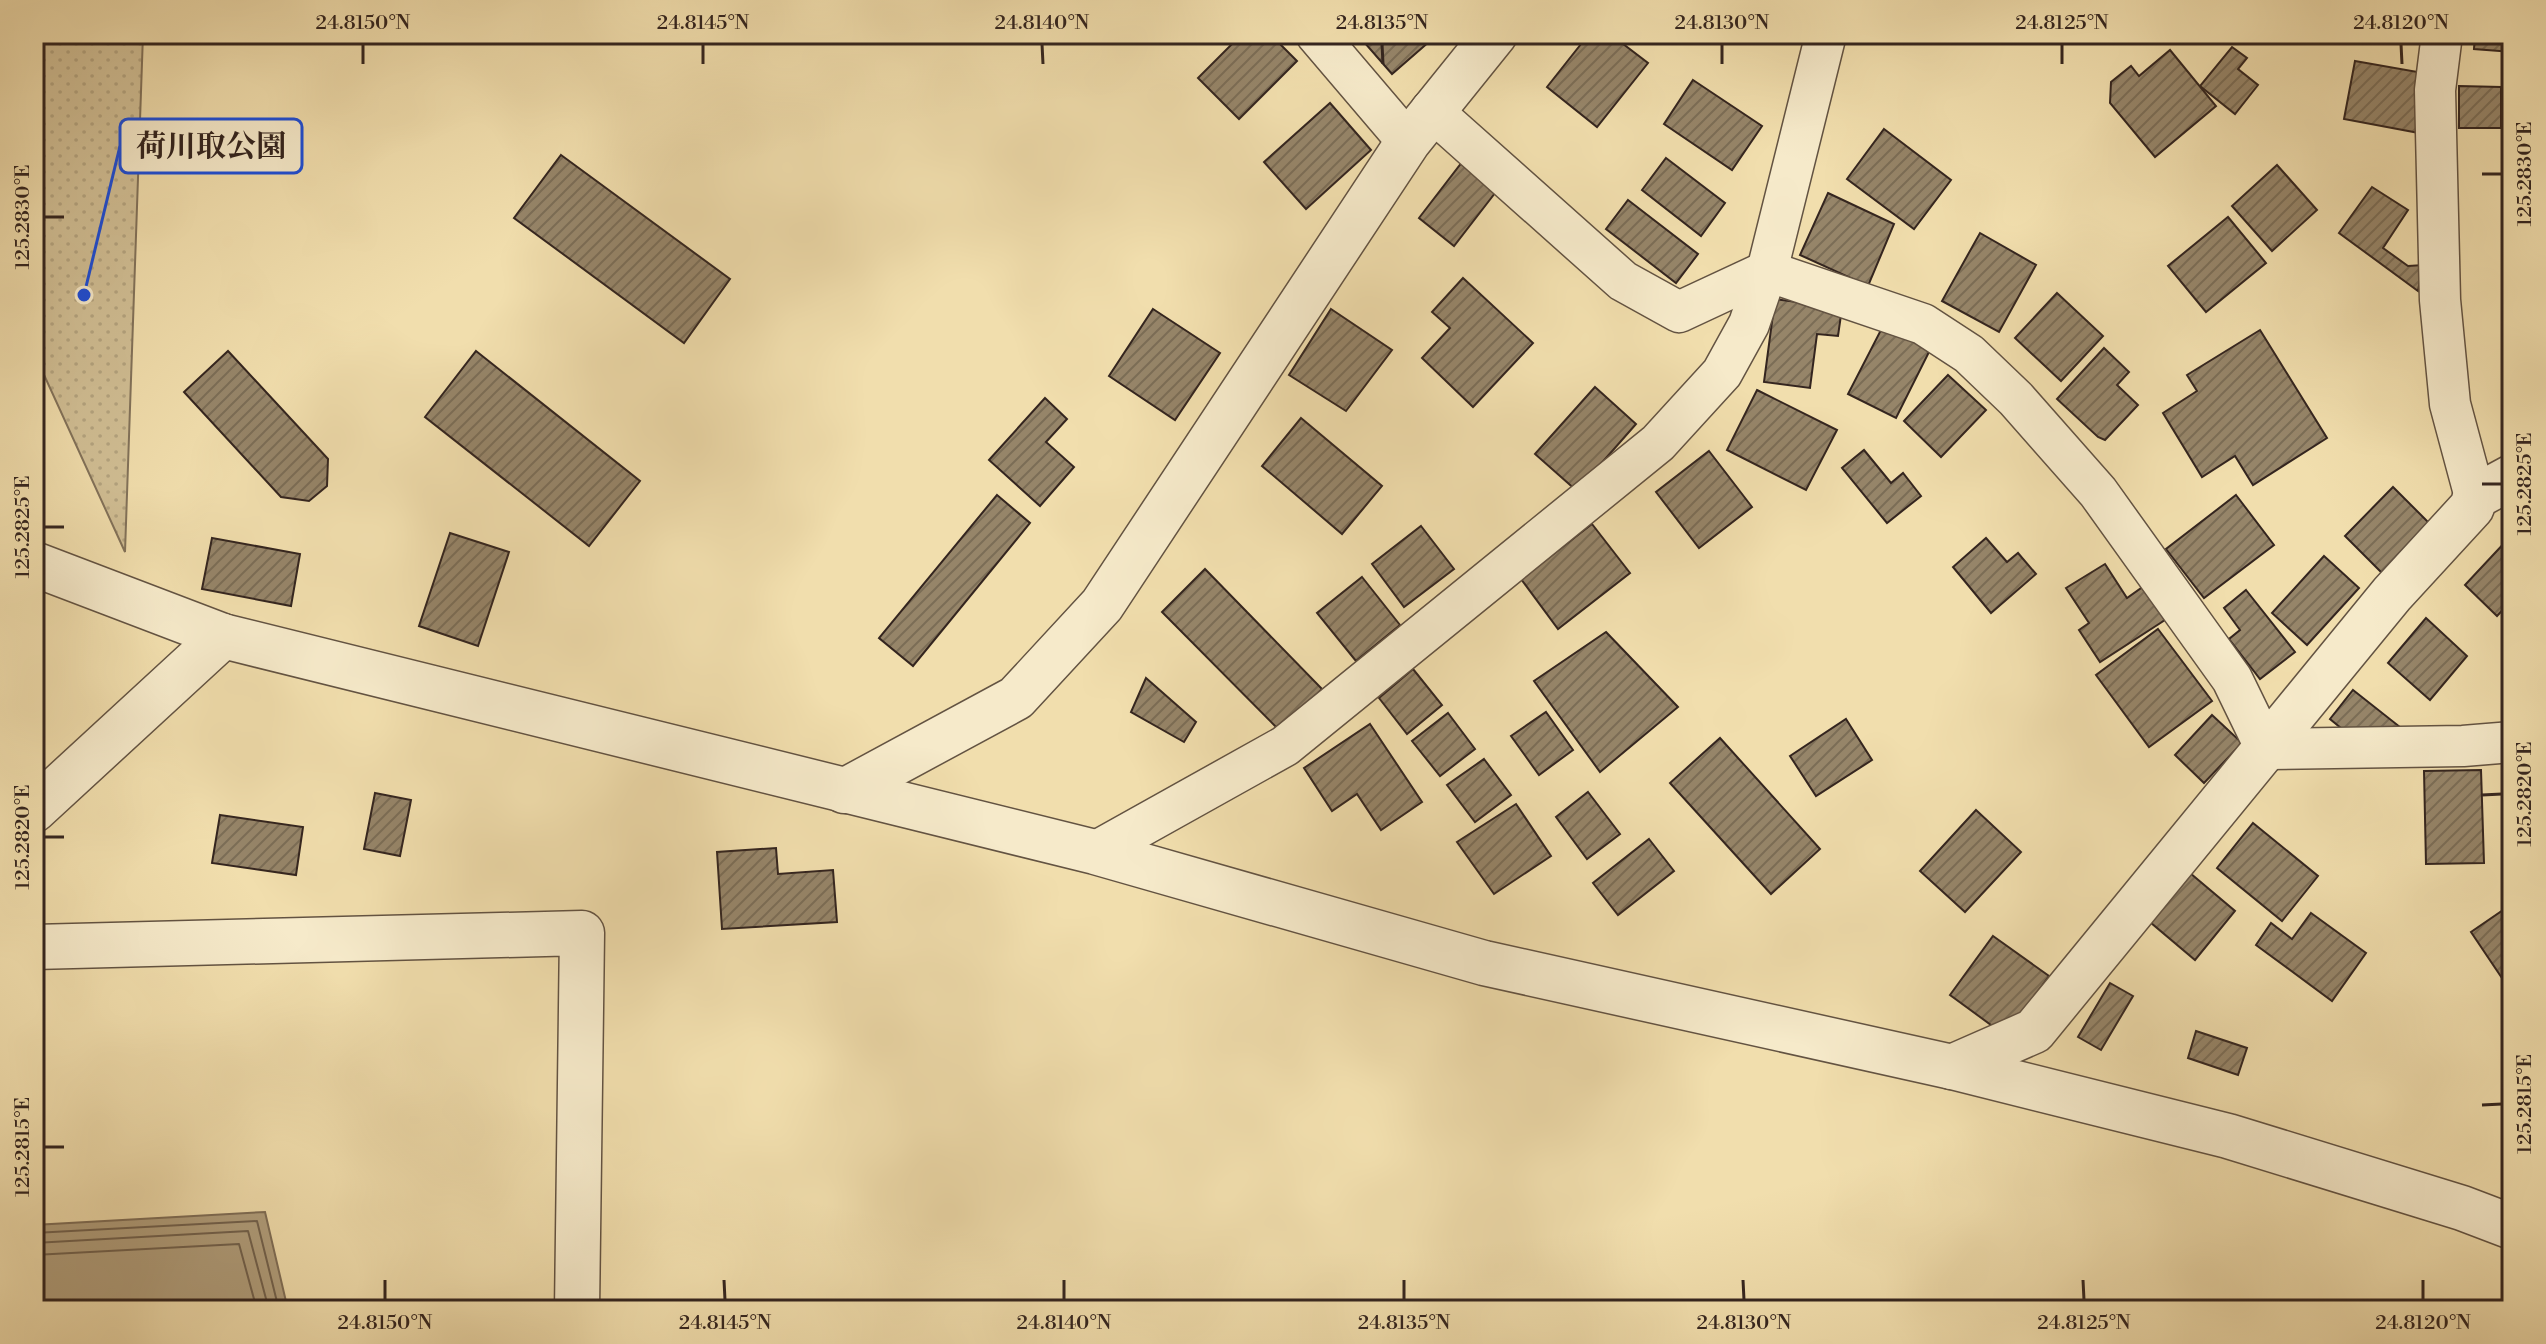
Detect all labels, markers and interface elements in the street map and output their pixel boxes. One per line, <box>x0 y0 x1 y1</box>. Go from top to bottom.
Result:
text: 24.8150°N <box>316 11 411 36</box>
text: 24.8145°N <box>657 11 749 36</box>
text: 24.8140°N <box>995 11 1090 36</box>
text: 24.8135°N <box>1336 11 1428 36</box>
text: 24.8130°N <box>1675 11 1770 36</box>
text: 24.8125°N <box>2015 11 2109 36</box>
text: 24.8120°N <box>2353 11 2449 36</box>
callout: 荷川取公園 <box>120 119 302 173</box>
text: 125.2830°E <box>2513 122 2538 227</box>
text: 荷川取公園 <box>136 128 286 166</box>
text: 125.2830°E <box>11 165 36 270</box>
text: 125.2825°E <box>2513 432 2538 536</box>
text: 125.2825°E <box>11 475 36 579</box>
text: 125.2820°E <box>2513 741 2538 847</box>
text: 125.2820°E <box>11 784 36 890</box>
text: 125.2815°E <box>2513 1054 2538 1154</box>
text: 125.2815°E <box>11 1097 36 1197</box>
text: 24.8150°N <box>338 1311 433 1336</box>
text: 24.8145°N <box>679 1311 771 1336</box>
text: 24.8140°N <box>1017 1311 1112 1336</box>
text: 24.8135°N <box>1358 1311 1450 1336</box>
text: 24.8130°N <box>1697 1311 1792 1336</box>
text: 24.8125°N <box>2037 1311 2131 1336</box>
text: 24.8120°N <box>2375 1311 2471 1336</box>

